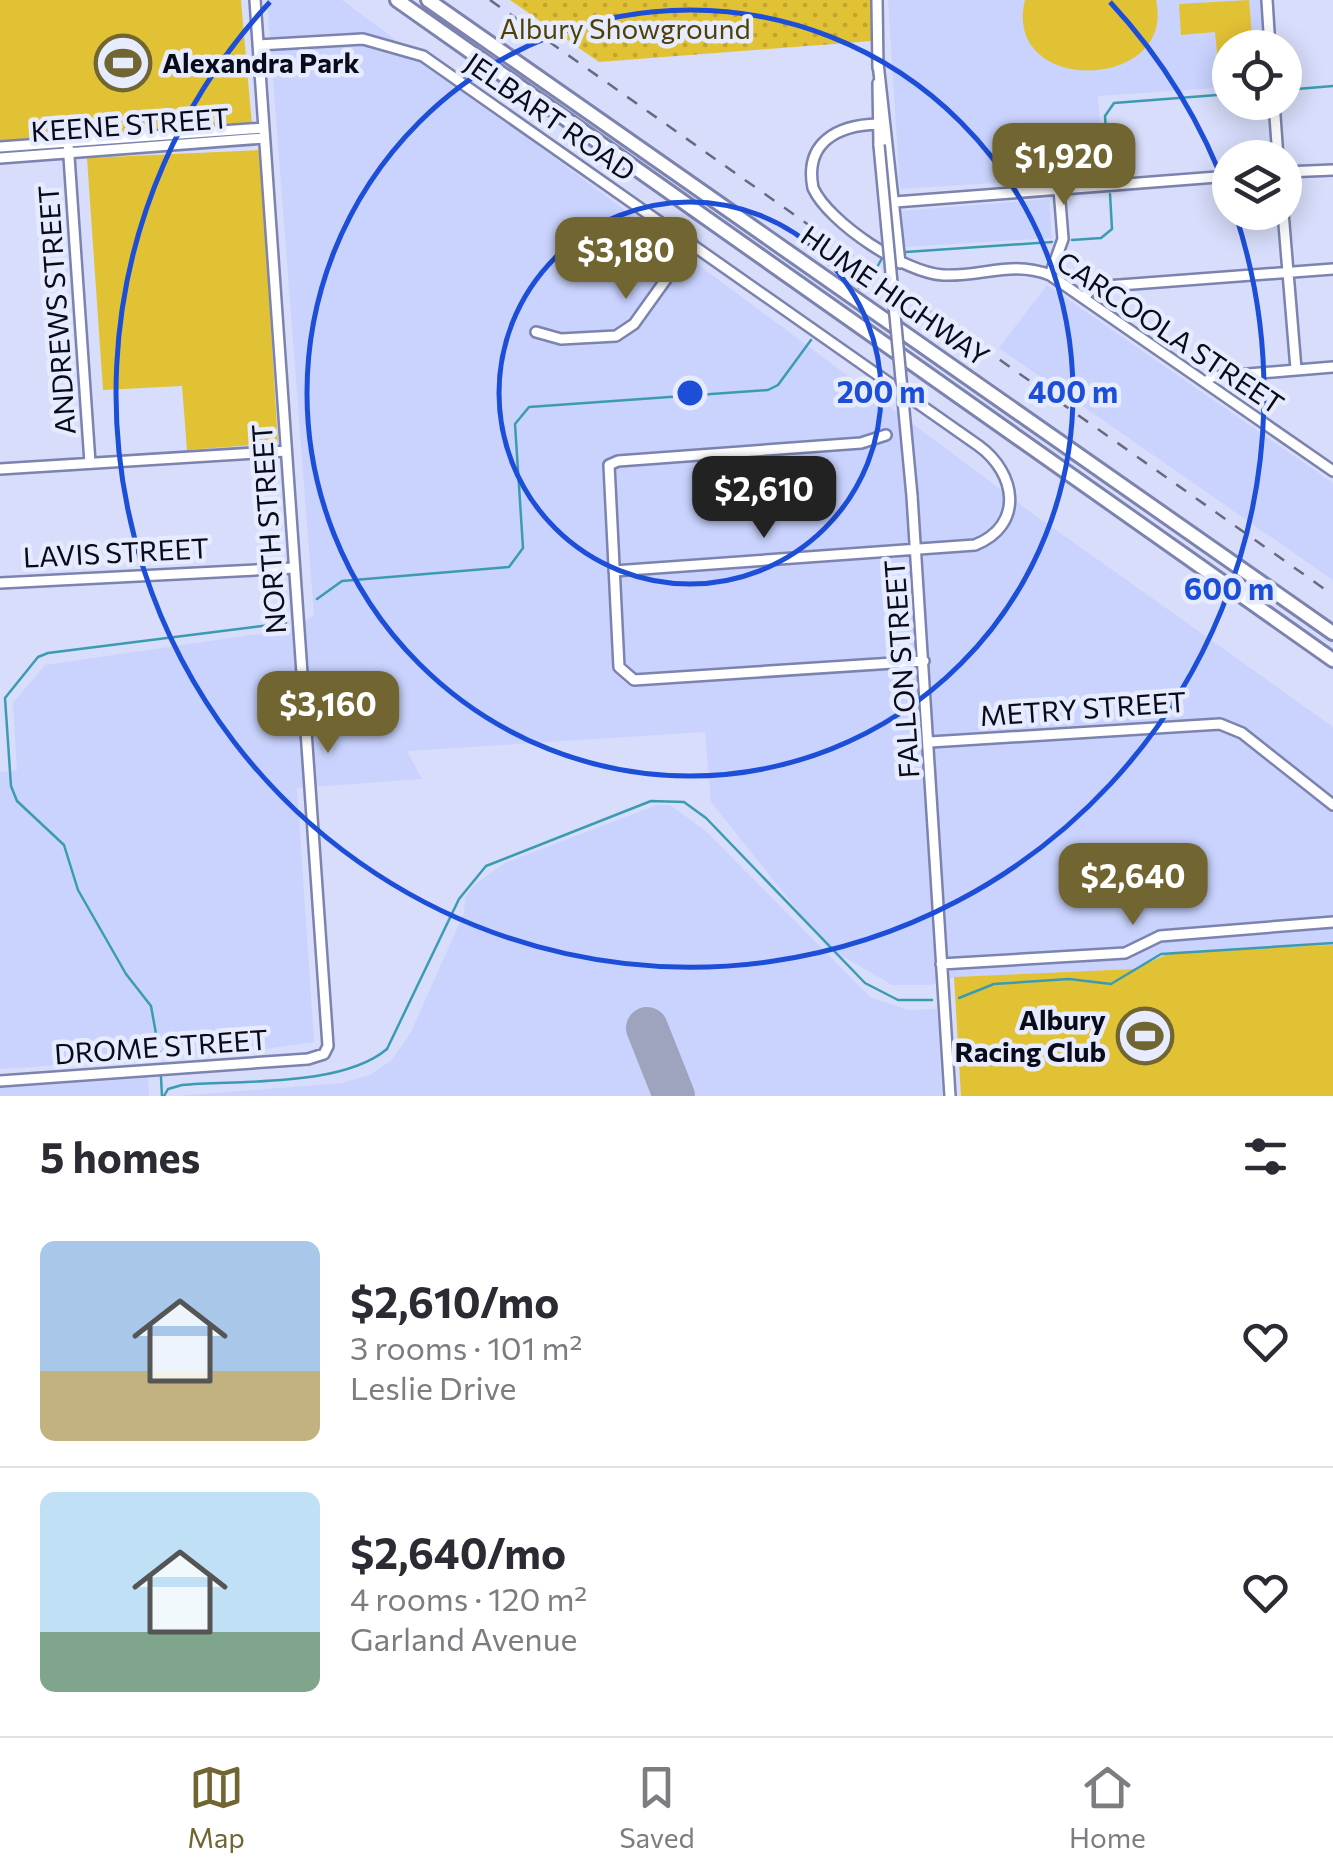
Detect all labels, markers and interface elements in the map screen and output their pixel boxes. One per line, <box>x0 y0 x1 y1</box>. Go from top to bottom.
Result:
park label: Albury Showground <box>499 11 751 45</box>
map controls <box>1212 30 1302 230</box>
button: locate <box>1212 30 1302 120</box>
sports icon: Alexandra Park <box>93 33 153 93</box>
place label: Alexandra Park <box>162 45 360 79</box>
street label: JELBART ROAD <box>459 45 642 187</box>
street label: KEENE STREET <box>29 100 230 148</box>
pin: $1,920 <box>983 123 1145 208</box>
text: $1,920 <box>1014 135 1114 175</box>
button: layers <box>1212 140 1302 230</box>
street label: ANDREWS STREET <box>30 184 82 436</box>
pin: $3,180 <box>545 217 707 302</box>
street label: HUME HIGHWAY <box>795 218 996 373</box>
text: $3,180 <box>577 229 675 269</box>
street label: CARCOOLA STREET <box>1051 244 1291 421</box>
text: 200 m <box>837 372 925 409</box>
text: 400 m <box>1028 372 1118 409</box>
centre of rings <box>672 375 708 411</box>
street label: NORTH STREET <box>244 423 292 635</box>
pin: $2,610 <box>683 456 845 541</box>
text: $2,610 <box>714 468 814 508</box>
street label: LAVIS STREET <box>22 530 210 574</box>
street label: FALLON STREET <box>876 559 926 780</box>
text: 600 m <box>1184 569 1274 606</box>
pin: $3,160 <box>247 671 409 756</box>
text: $3,160 <box>279 683 377 723</box>
street label: METRY STREET <box>979 684 1187 732</box>
pin: $2,640 <box>1052 843 1214 928</box>
text: $2,640 <box>1081 855 1185 895</box>
place label: Albury Racing Club <box>954 1002 1106 1068</box>
sports icon: Albury Racing Club <box>1115 1006 1175 1066</box>
street label: DROME STREET <box>53 1022 269 1070</box>
icon: filters <box>1238 1129 1293 1184</box>
text: 5 homes <box>40 1130 200 1182</box>
text: $2,610/mo <box>350 1275 559 1327</box>
icon: home <box>120 1281 240 1401</box>
icon: heart <box>1238 1314 1293 1369</box>
text: 3 rooms · 101 m² <box>350 1327 582 1367</box>
text: Leslie Drive <box>350 1367 516 1407</box>
text: $2,640/mo <box>350 1526 566 1578</box>
icon: home <box>120 1532 240 1652</box>
icon: heart <box>1238 1565 1293 1620</box>
text: 4 rooms · 120 m² <box>350 1578 587 1618</box>
text: Garland Avenue <box>350 1618 577 1658</box>
tab: Map <box>187 1760 245 1854</box>
tab: Saved <box>619 1760 695 1854</box>
tab: Home <box>1069 1760 1146 1854</box>

